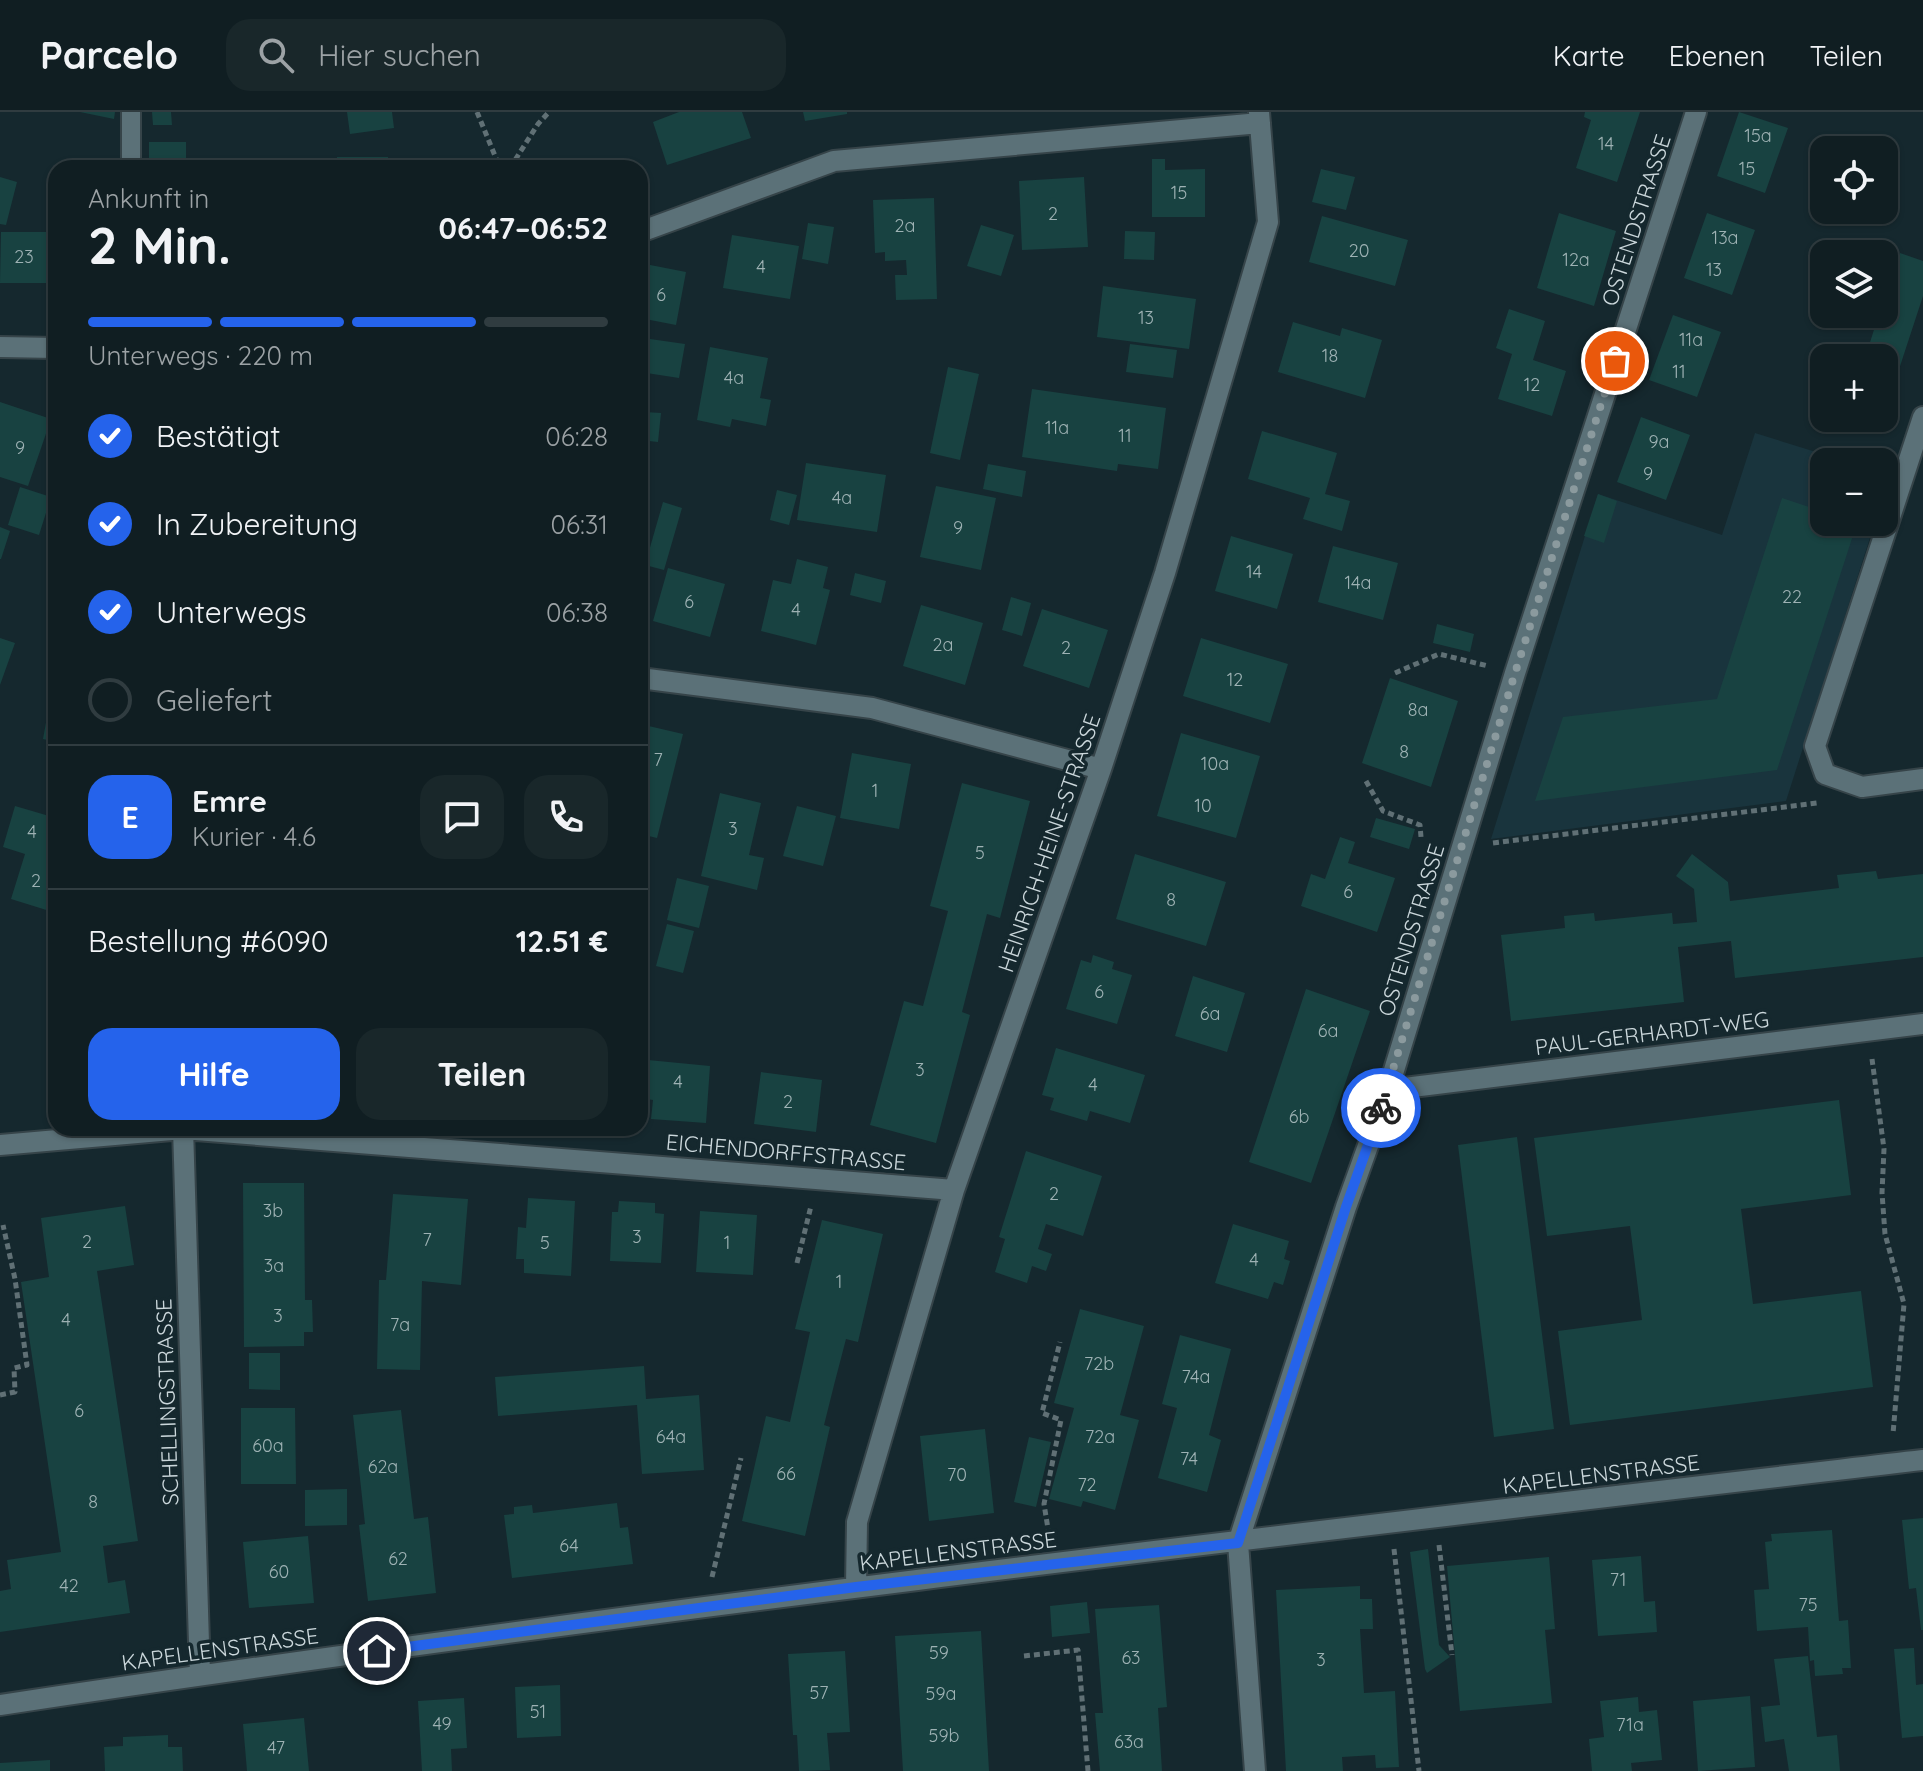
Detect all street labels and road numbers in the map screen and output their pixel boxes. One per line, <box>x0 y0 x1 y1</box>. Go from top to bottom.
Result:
street label: OSTENDSTRASSE <box>1595 131 1677 309</box>
street label: HEINRICH-HEINE-STRASSE <box>992 710 1106 976</box>
street label: OSTENDSTRASSE <box>1371 840 1451 1020</box>
street label: PAUL-GERHARDT-WEG <box>1533 1005 1771 1061</box>
street label: EICHENDORFFSTRASSE <box>665 1128 907 1176</box>
street label: SCHELLINGSTRASSE <box>149 1298 185 1506</box>
street label: KAPELLENSTRASSE <box>1501 1448 1701 1500</box>
street label: KAPELLENSTRASSE <box>858 1525 1058 1577</box>
street label: KAPELLENSTRASSE <box>120 1621 320 1677</box>

